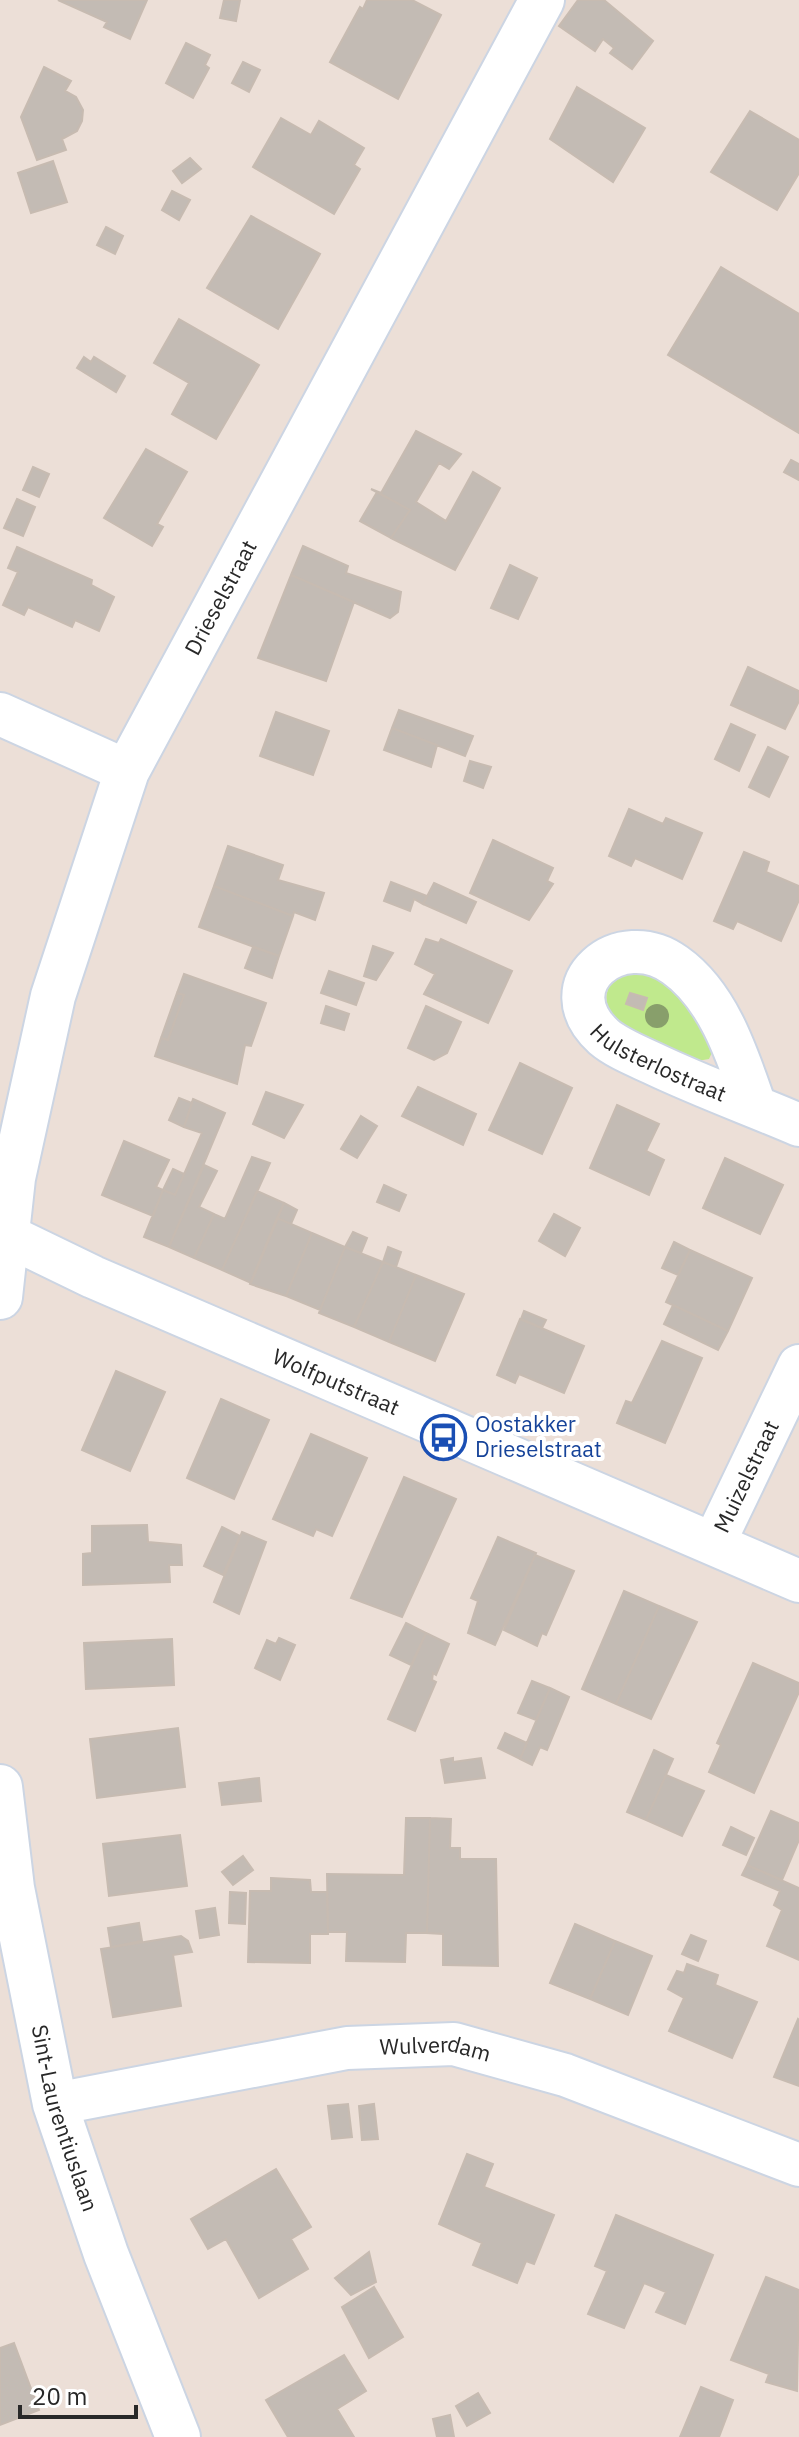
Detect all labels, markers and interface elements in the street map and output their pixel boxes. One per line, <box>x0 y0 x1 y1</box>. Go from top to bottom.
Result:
street label: Drieselstraat <box>177 535 263 660</box>
street label: Hulsterlostraat <box>584 1017 731 1108</box>
street label: Wolfputstraat <box>268 1341 404 1421</box>
place label: Oostakker Drieselstraat <box>475 1409 602 1463</box>
bus stop icon: Oostakker Drieselstraat <box>420 1413 468 1461</box>
street label: Muizelstraat <box>706 1415 785 1537</box>
street label: Sint-Laurentiuslaan <box>26 2022 105 2215</box>
street label: Wulverdam <box>379 2028 494 2068</box>
scale bar <box>20 2369 136 2419</box>
text: 20 m <box>32 2380 87 2412</box>

